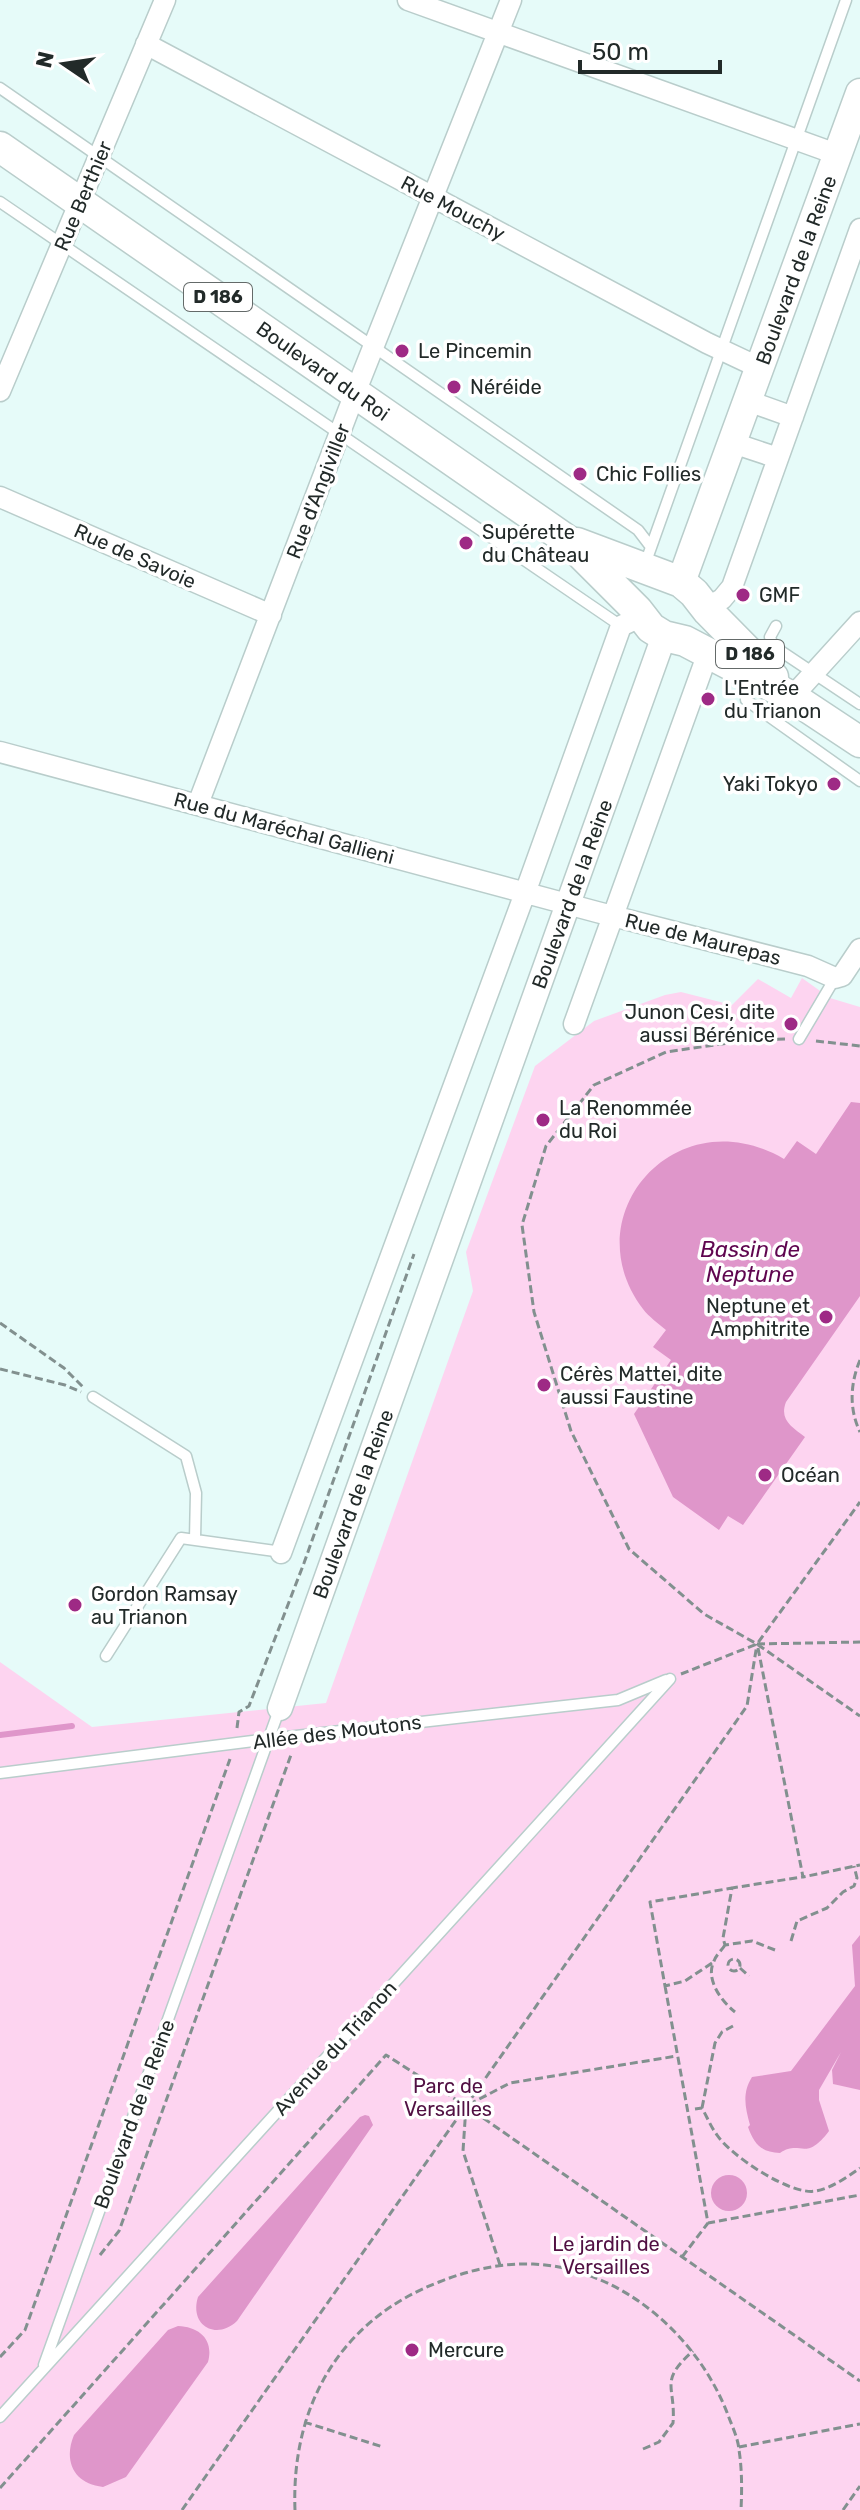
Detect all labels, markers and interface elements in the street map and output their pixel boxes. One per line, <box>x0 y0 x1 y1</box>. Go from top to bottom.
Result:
north arrow <box>24 24 104 104</box>
scale bar <box>580 24 720 74</box>
text: 50 m <box>592 38 649 66</box>
text: N <box>30 49 60 70</box>
street label: Rue Berthier <box>49 137 117 255</box>
street label: Rue Mouchy <box>397 171 509 245</box>
street label: Boulevard de la Reine <box>751 172 841 368</box>
road number: D 186 <box>184 283 252 311</box>
street label: Boulevard du Roi <box>252 316 394 426</box>
place label: Le Pincemin <box>418 339 532 363</box>
marker: Le Pincemin <box>393 342 411 360</box>
place label: Néréide <box>470 375 542 399</box>
marker: Néréide <box>445 378 463 396</box>
street label: Rue d'Angiviller <box>281 420 355 562</box>
place label: Chic Follies <box>596 462 701 486</box>
marker: Chic Follies <box>571 465 589 483</box>
street label: Rue de Savoie <box>70 518 200 594</box>
place label: Supérette du Château <box>482 520 589 567</box>
marker: Supérette du Château <box>457 534 475 552</box>
place label: GMF <box>759 583 800 607</box>
marker: GMF <box>734 586 752 604</box>
road number: D 186 <box>716 640 784 668</box>
place label: L'Entrée du Trianon <box>724 676 822 723</box>
marker: L'Entrée du Trianon <box>699 690 717 708</box>
place label: Yaki Tokyo <box>723 772 818 796</box>
marker: Yaki Tokyo <box>825 775 843 793</box>
street label: Rue du Maréchal Gallieni <box>171 787 397 869</box>
street label: Boulevard de la Reine <box>527 796 617 992</box>
street label: Rue de Maurepas <box>622 908 784 970</box>
place label: Junon Cesi, dite aussi Bérénice <box>625 1000 775 1047</box>
marker: Junon Cesi, dite aussi Bérénice <box>782 1015 800 1033</box>
place label: La Renommée du Roi <box>559 1096 692 1143</box>
marker: La Renommée du Roi <box>534 1111 552 1129</box>
water label: Bassin de Neptune <box>700 1236 800 1288</box>
place label: Neptune et Amphitrite <box>706 1294 810 1341</box>
marker: Neptune et Amphitrite <box>817 1308 835 1326</box>
place label: Cérès Mattei, dite aussi Faustine <box>560 1362 722 1409</box>
marker: Cérès Mattei, dite aussi Faustine <box>535 1376 553 1394</box>
street label: Boulevard de la Reine <box>308 1406 398 1602</box>
place label: Océan <box>781 1463 840 1487</box>
marker: Océan <box>756 1466 774 1484</box>
place label: Gordon Ramsay au Trianon <box>91 1582 238 1629</box>
marker: Gordon Ramsay au Trianon <box>66 1596 84 1614</box>
street label: Allée des Moutons <box>251 1710 423 1754</box>
street label: Avenue du Trianon <box>268 1976 402 2120</box>
street label: Boulevard de la Reine <box>89 2016 179 2212</box>
park label: Parc de Versailles <box>404 2074 492 2121</box>
park label: Le jardin de Versailles <box>552 2232 660 2279</box>
place label: Mercure <box>428 2338 504 2362</box>
marker: Mercure <box>403 2341 421 2359</box>

